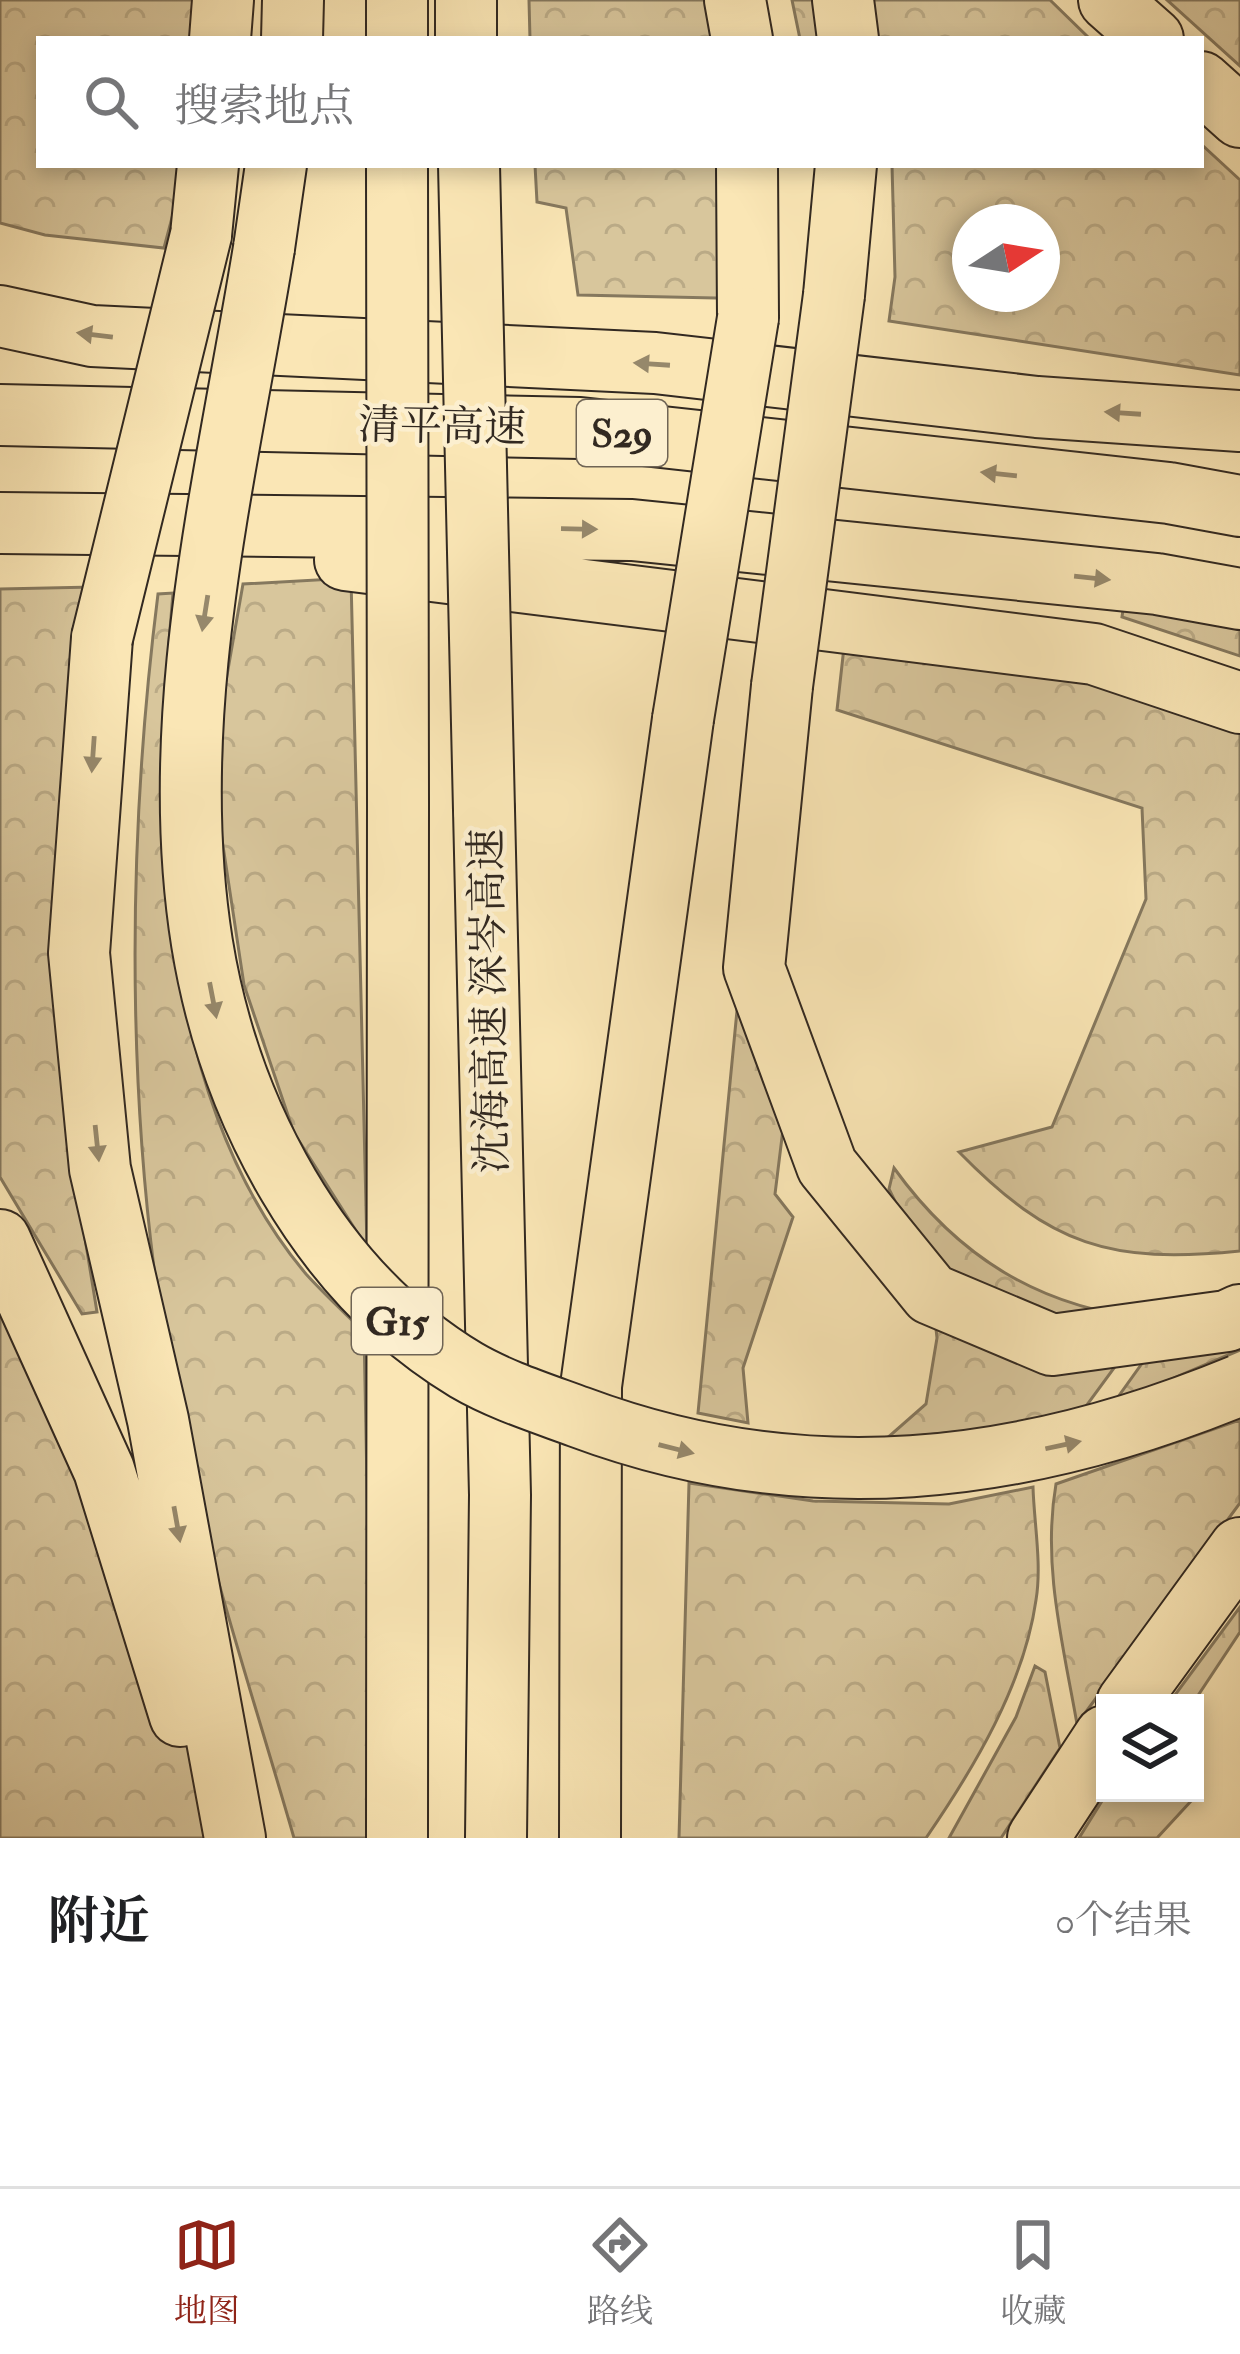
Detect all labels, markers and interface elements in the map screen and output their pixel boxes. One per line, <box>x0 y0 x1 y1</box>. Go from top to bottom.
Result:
search box <box>36 36 1204 168</box>
icon: search <box>78 69 144 135</box>
text: 搜索地点 <box>174 79 354 135</box>
north arrow <box>952 204 1060 312</box>
one-way arrow <box>76 325 113 344</box>
one-way arrow <box>633 354 670 373</box>
street label: 清平高速 <box>358 400 526 454</box>
road number: S29 <box>577 400 667 466</box>
one-way arrow <box>1104 403 1141 422</box>
one-way arrow <box>980 464 1017 483</box>
one-way arrow <box>561 520 599 539</box>
one-way arrow <box>1074 568 1112 587</box>
one-way arrow <box>195 594 214 632</box>
one-way arrow <box>84 736 103 773</box>
street label: 沈海高速 深岑高速 <box>461 828 519 1174</box>
one-way arrow <box>204 982 223 1020</box>
one-way arrow <box>88 1125 107 1162</box>
road number: G15 <box>352 1288 442 1354</box>
one-way arrow <box>1044 1434 1082 1453</box>
one-way arrow <box>658 1440 695 1459</box>
one-way arrow <box>169 1506 187 1544</box>
map controls <box>1096 1694 1204 1802</box>
button: layers <box>1096 1694 1204 1802</box>
text: 附近 <box>48 1890 150 1954</box>
text: 0个结果 <box>1055 1896 1192 1945</box>
tab: 地图 <box>174 2212 240 2332</box>
tab: 路线 <box>587 2212 653 2332</box>
tab: 收藏 <box>1000 2212 1066 2332</box>

